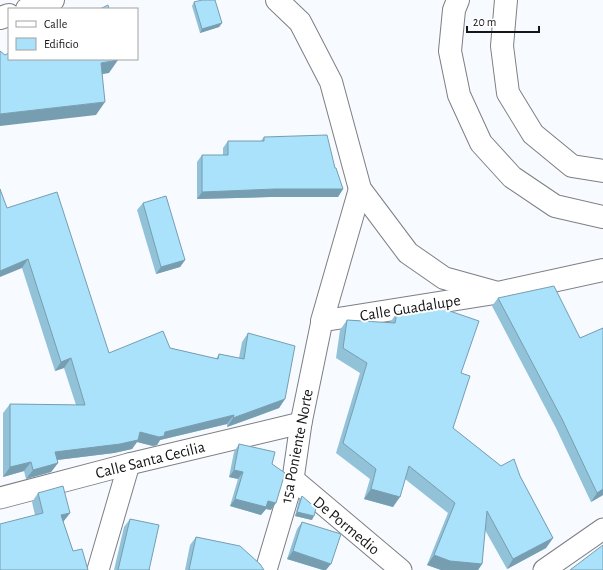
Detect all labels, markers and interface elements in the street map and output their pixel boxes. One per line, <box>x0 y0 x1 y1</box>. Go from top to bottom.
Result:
legend <box>8 8 138 60</box>
scale bar <box>467 8 539 34</box>
text: 20 m <box>473 16 496 28</box>
text: Calle <box>44 18 67 30</box>
text: Edificio <box>44 38 79 50</box>
street label: Calle Guadalupe <box>359 292 462 324</box>
street label: 15a Poniente Norte <box>278 388 316 505</box>
street label: Calle Santa Cecilia <box>94 439 207 481</box>
street label: De Pormedio <box>310 494 383 558</box>

